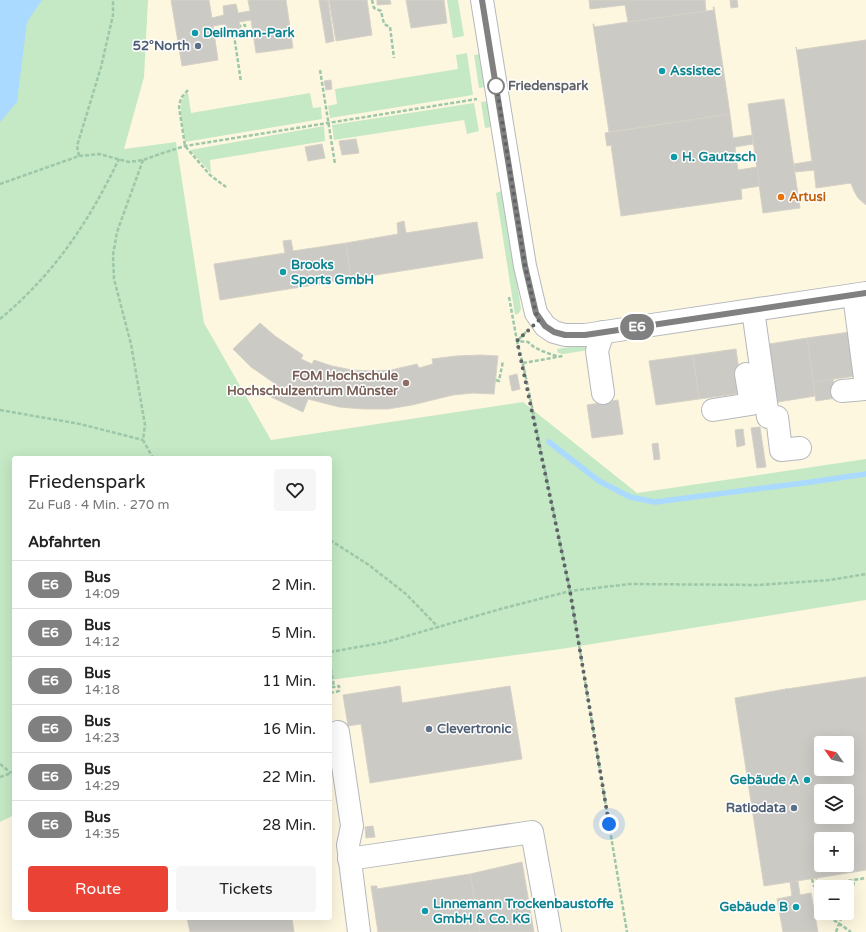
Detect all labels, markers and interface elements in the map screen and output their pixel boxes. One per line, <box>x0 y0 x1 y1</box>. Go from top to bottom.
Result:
place label: Deilmann-Park <box>203 25 295 41</box>
marker: Deilmann-Park <box>190 28 200 38</box>
place label: 52°North <box>133 38 190 54</box>
marker: 52°North <box>193 41 203 51</box>
place label: Assistec <box>670 63 721 79</box>
marker: Assistec <box>657 66 667 76</box>
marker: Friedenspark <box>487 77 505 95</box>
place label: Friedenspark <box>508 78 588 94</box>
place label: H. Gautzsch <box>682 149 756 165</box>
marker: H. Gautzsch <box>669 152 679 162</box>
place label: Artusi <box>789 189 826 205</box>
marker: Artusi <box>776 192 786 202</box>
place label: Brooks Sports GmbH <box>291 257 374 288</box>
marker: Brooks Sports GmbH <box>278 267 288 277</box>
line badge: E6 <box>619 314 655 340</box>
text: E6 <box>628 318 646 335</box>
place label: FOM Hochschule Hochschulzentrum Münster <box>227 368 399 399</box>
marker: FOM Hochschule Hochschulzentrum Münster <box>401 378 411 388</box>
button: heart <box>274 469 316 511</box>
text: Friedenspark <box>28 471 146 493</box>
text: Zu Fuß · 4 Min. · 270 m <box>28 497 169 513</box>
text: Abfahrten <box>28 533 101 551</box>
text: Bus <box>84 568 111 586</box>
text: E6 <box>41 576 59 593</box>
text: 2 Min. <box>272 576 316 594</box>
text: 14:09 <box>84 586 120 602</box>
text: Bus <box>84 616 111 634</box>
text: E6 <box>41 624 59 641</box>
text: 5 Min. <box>272 624 316 642</box>
text: 14:12 <box>84 634 120 650</box>
text: Bus <box>84 664 111 682</box>
text: E6 <box>41 672 59 689</box>
text: 11 Min. <box>262 672 316 690</box>
text: 14:18 <box>84 682 120 698</box>
text: Bus <box>84 712 111 730</box>
text: E6 <box>41 720 59 737</box>
text: 16 Min. <box>262 720 316 738</box>
place label: Clevertronic <box>437 721 512 737</box>
marker: Clevertronic <box>424 724 434 734</box>
text: 14:23 <box>84 730 120 746</box>
north arrow <box>814 736 854 776</box>
map controls <box>814 736 854 920</box>
text: Bus <box>84 760 111 778</box>
text: E6 <box>41 768 59 785</box>
text: 22 Min. <box>262 768 316 786</box>
place label: Gebäude A <box>730 772 799 788</box>
marker: Gebäude A <box>802 775 812 785</box>
text: 14:29 <box>84 778 120 794</box>
button: layers <box>814 784 854 824</box>
place label: Ratiodata <box>726 800 786 816</box>
marker: Ratiodata <box>789 803 799 813</box>
text: Bus <box>84 808 111 826</box>
your location <box>599 814 619 834</box>
text: E6 <box>41 816 59 833</box>
text: 28 Min. <box>262 816 316 834</box>
text: 14:35 <box>84 826 120 842</box>
button: + <box>814 832 854 872</box>
button: Route <box>28 866 168 912</box>
button: Tickets <box>176 866 316 912</box>
button: − <box>814 880 854 920</box>
place label: Linnemann Trockenbaustoffe GmbH & Co. KG <box>433 896 614 927</box>
place label: Gebäude B <box>719 899 788 915</box>
marker: Gebäude B <box>791 902 801 912</box>
marker: Linnemann Trockenbaustoffe GmbH & Co. KG <box>420 906 430 916</box>

